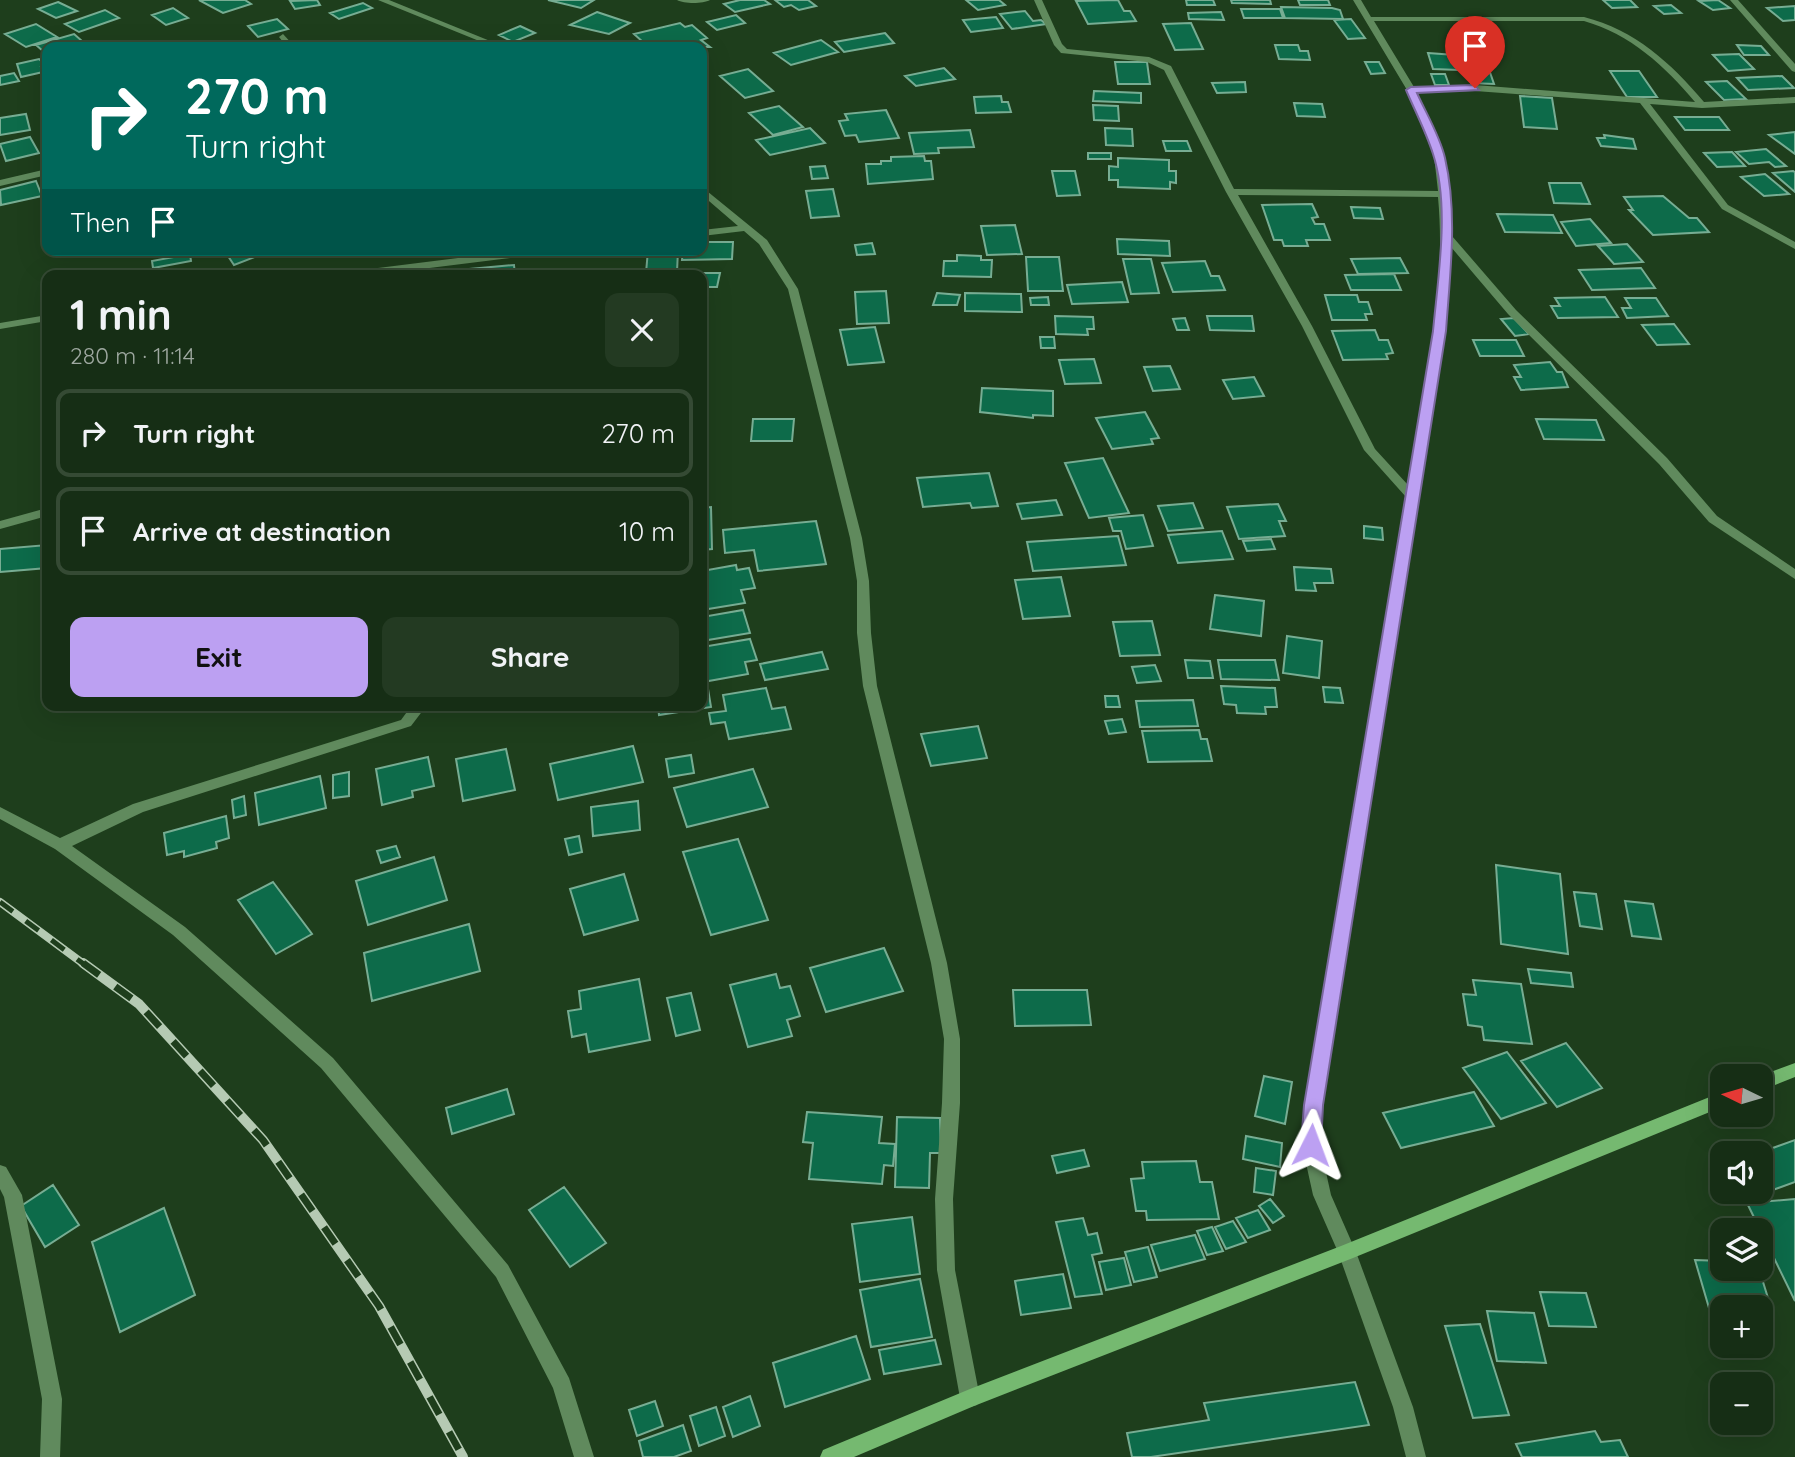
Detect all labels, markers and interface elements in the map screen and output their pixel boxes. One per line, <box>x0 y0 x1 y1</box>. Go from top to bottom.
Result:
pin <box>1445 16 1505 88</box>
icon: arrive <box>1456 27 1494 65</box>
text: 270 m <box>185 65 329 126</box>
icon: right <box>70 70 161 161</box>
text: Turn right <box>185 126 326 166</box>
icon: arrive <box>144 203 182 241</box>
text: Then <box>70 206 130 239</box>
text: 1 min <box>70 288 172 341</box>
button: close <box>605 293 679 367</box>
text: 280 m · 11:14 <box>70 341 195 370</box>
icon: right <box>74 414 112 452</box>
text: Turn right <box>133 417 255 450</box>
text: 270 m <box>601 417 675 450</box>
icon: arrive <box>74 512 112 550</box>
text: Arrive at destination <box>133 515 391 548</box>
text: 10 m <box>619 515 675 548</box>
button: Exit <box>70 617 368 697</box>
button: Share <box>382 617 679 697</box>
north arrow <box>1710 1064 1773 1127</box>
map controls <box>1710 1064 1773 1435</box>
position arrow <box>1274 1108 1348 1182</box>
button: sound <box>1710 1141 1773 1204</box>
button: layers <box>1710 1218 1773 1281</box>
button: + <box>1710 1295 1773 1358</box>
button: − <box>1710 1372 1773 1435</box>

